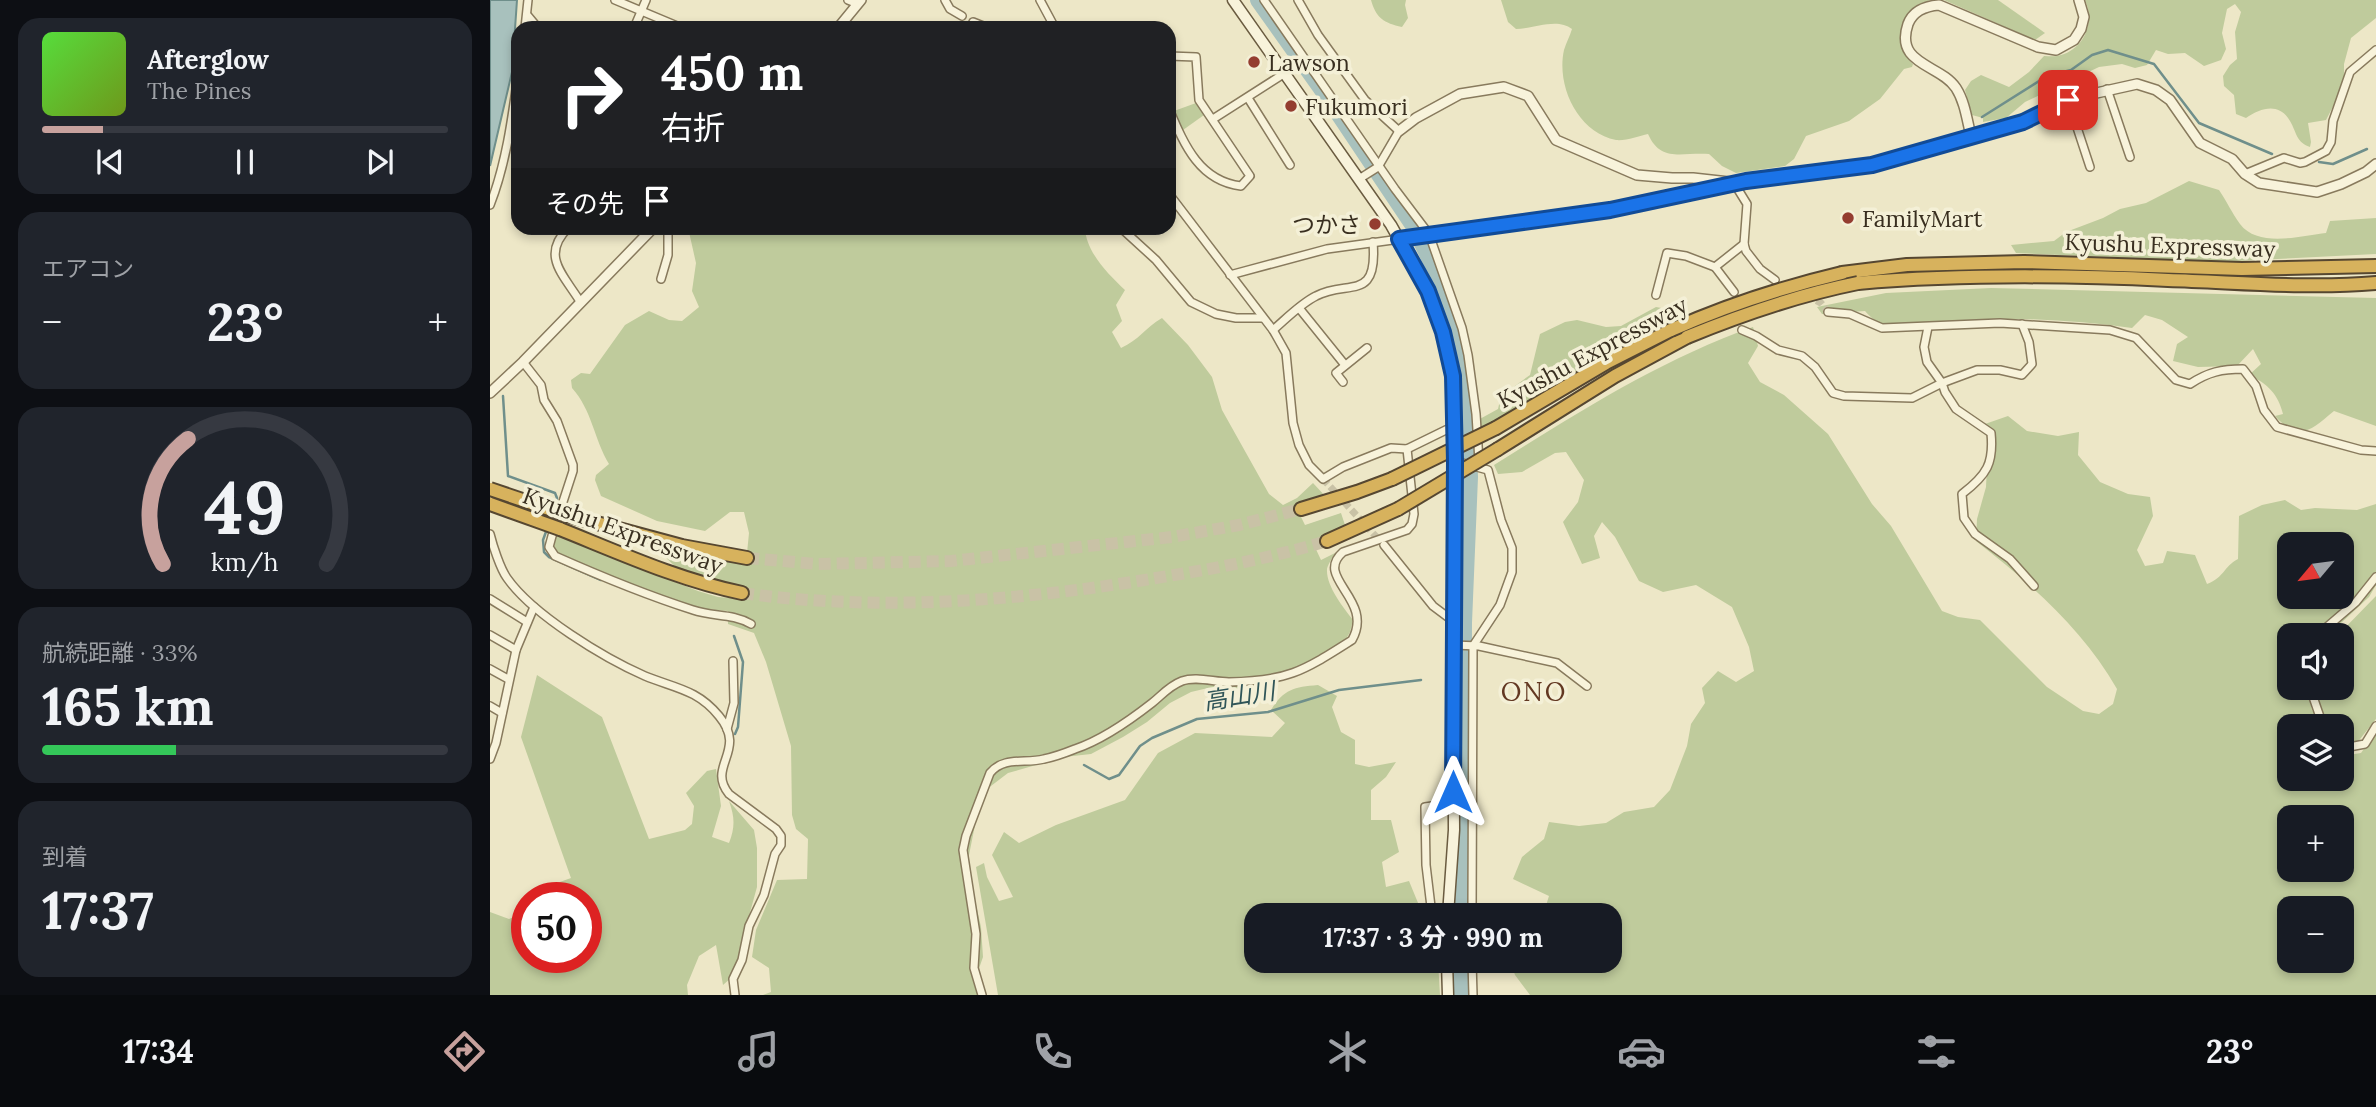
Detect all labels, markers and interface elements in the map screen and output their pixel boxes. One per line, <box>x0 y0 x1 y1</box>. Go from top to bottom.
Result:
text: 450 m <box>661 41 803 103</box>
text: Afterglow <box>147 43 269 76</box>
place label: Lawson <box>1268 48 1350 77</box>
icon: right <box>546 49 637 140</box>
marker: Lawson <box>1246 54 1262 70</box>
pin <box>2038 70 2098 130</box>
text: The Pines <box>147 76 252 105</box>
icon: arrive <box>2049 81 2087 119</box>
place label: Fukumori <box>1305 92 1408 121</box>
marker: Fukumori <box>1283 98 1299 114</box>
text: 右折 <box>661 107 725 148</box>
icon: previous <box>91 143 129 181</box>
icon: pause <box>226 143 264 181</box>
icon: next <box>361 143 399 181</box>
icon: arrive <box>638 182 676 220</box>
text: その先 <box>546 187 624 220</box>
place label: FamilyMart <box>1862 204 1983 233</box>
place label: つかさ <box>1292 210 1361 239</box>
marker: FamilyMart <box>1840 210 1856 226</box>
marker: つかさ <box>1367 216 1383 232</box>
street label: Kyushu Expressway <box>2064 227 2277 263</box>
text: エアコン <box>42 254 134 283</box>
text: 23° <box>207 289 283 355</box>
street label: Kyushu Expressway <box>1492 289 1693 414</box>
text: − <box>42 298 62 346</box>
text: + <box>428 298 448 346</box>
text: 49 <box>204 461 286 554</box>
street label: Kyushu Expressway <box>519 480 728 580</box>
north arrow <box>2277 532 2354 609</box>
map controls <box>2277 532 2354 973</box>
text: km/h <box>211 545 279 577</box>
button: sound <box>2277 623 2354 700</box>
text: 航続距離 · 33% <box>42 638 197 667</box>
text: 165 km <box>42 673 214 739</box>
water label: 高山川 <box>1201 675 1280 717</box>
district label: ONO <box>1501 675 1567 708</box>
button: layers <box>2277 714 2354 791</box>
position arrow <box>1416 755 1490 829</box>
button: + <box>2277 805 2354 882</box>
text: 到着 <box>42 842 88 871</box>
text: 17:37 <box>42 877 154 943</box>
speed limit sign: 50 <box>511 882 602 973</box>
button: − <box>2277 896 2354 973</box>
text: 17:37 · 3 分 · 990 m <box>1323 921 1543 954</box>
icon: directions <box>440 1027 489 1076</box>
icon: music <box>734 1027 783 1076</box>
icon: phone <box>1028 1027 1077 1076</box>
icon: climate <box>1323 1027 1372 1076</box>
icon: car <box>1617 1027 1666 1076</box>
icon: filters <box>1912 1027 1961 1076</box>
text: 17:34 <box>123 1031 194 1072</box>
text: 23° <box>2206 1031 2253 1072</box>

